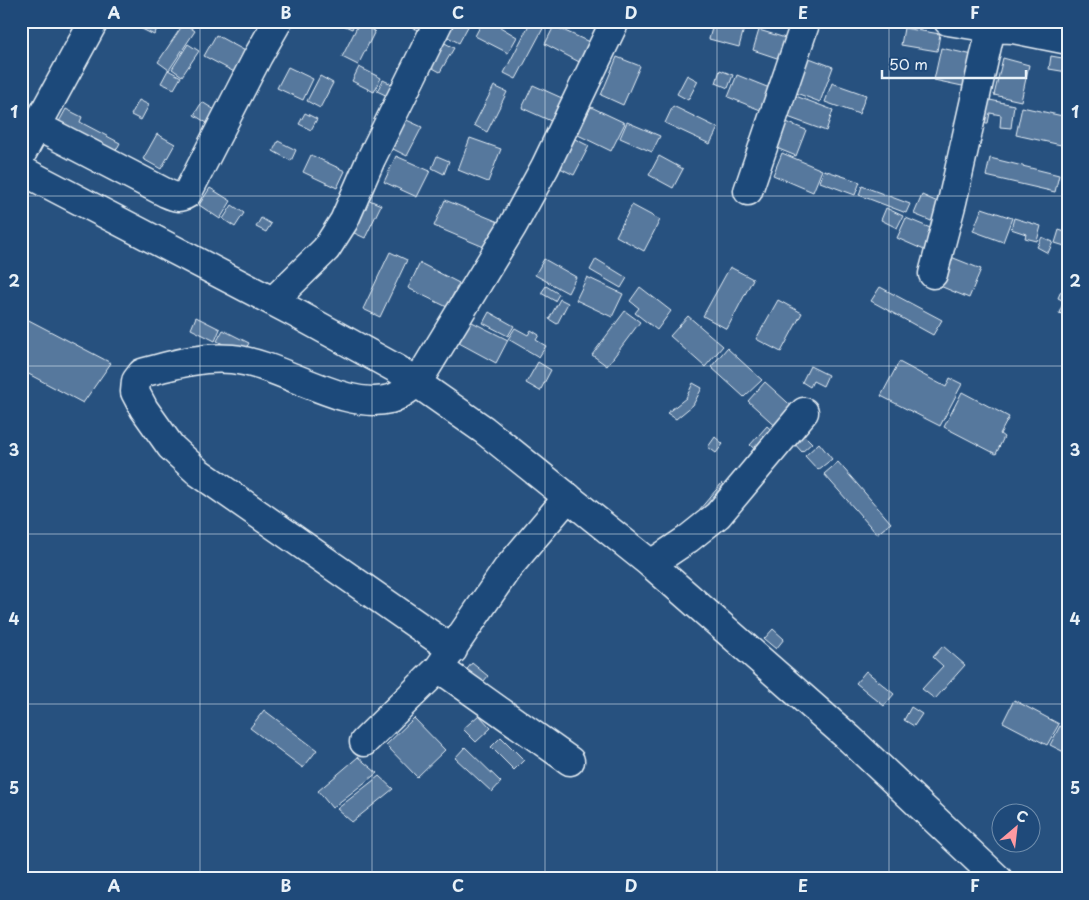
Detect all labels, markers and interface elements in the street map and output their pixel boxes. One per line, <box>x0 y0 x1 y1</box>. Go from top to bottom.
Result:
text: A <box>108 0 121 24</box>
text: B <box>281 0 292 24</box>
text: C <box>452 0 464 24</box>
text: D <box>625 0 637 24</box>
text: E <box>798 0 808 24</box>
text: F <box>970 0 980 24</box>
scale bar <box>882 48 1025 80</box>
text: 50 m <box>889 52 928 75</box>
text: 1 <box>10 99 18 123</box>
text: 1 <box>1071 99 1079 123</box>
text: 2 <box>8 268 20 292</box>
text: 2 <box>1069 268 1081 292</box>
text: 3 <box>9 437 19 461</box>
text: 3 <box>1070 437 1080 461</box>
text: 4 <box>9 606 20 630</box>
text: 4 <box>1070 606 1081 630</box>
text: 5 <box>9 775 19 799</box>
text: 5 <box>1070 775 1080 799</box>
north arrow <box>992 802 1042 852</box>
text: С <box>1013 804 1032 828</box>
text: A <box>108 873 121 897</box>
text: B <box>281 873 292 897</box>
text: C <box>452 873 464 897</box>
text: D <box>625 873 637 897</box>
text: E <box>798 873 808 897</box>
text: F <box>970 873 980 897</box>

